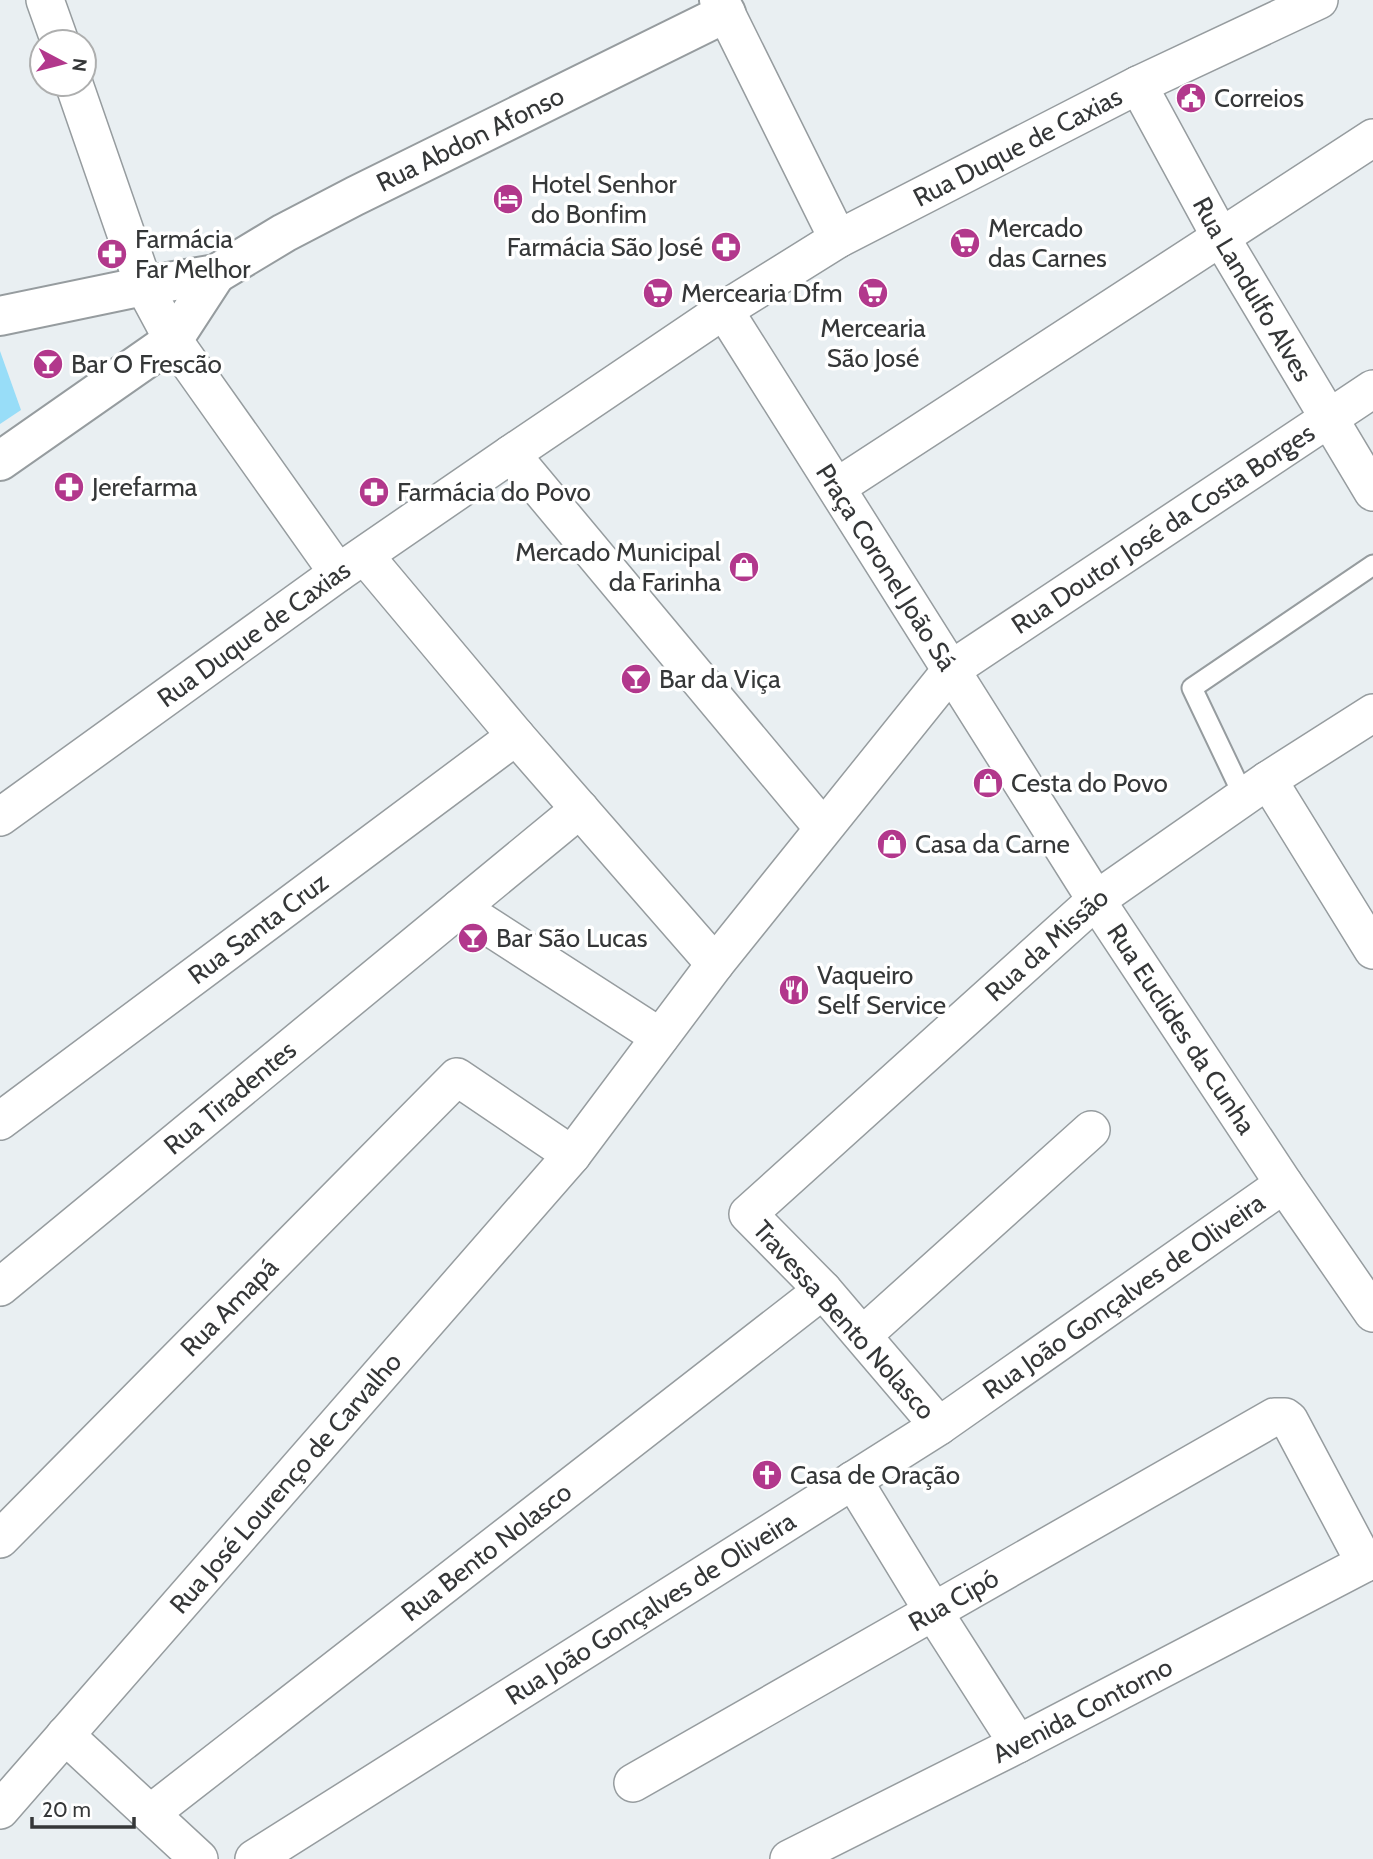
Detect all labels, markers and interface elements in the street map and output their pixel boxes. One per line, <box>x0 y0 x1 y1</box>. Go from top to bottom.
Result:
north arrow <box>28 28 98 98</box>
text: N <box>67 57 92 73</box>
street label: Rua Abdon Afonso <box>371 80 569 199</box>
street label: Rua Duque de Caxias <box>908 80 1127 214</box>
public building icon: Correios <box>1174 81 1208 115</box>
place label: Correios <box>1214 82 1304 114</box>
place label: Hotel Senhor do Bonfim <box>531 168 677 230</box>
hotel icon: Hotel Senhor do Bonfim <box>491 182 525 216</box>
street label: Rua Landulfo Alves <box>1186 191 1319 387</box>
place label: Mercado das Carnes <box>988 212 1107 274</box>
place label: Farmácia Far Melhor <box>135 223 251 285</box>
supermarket icon: Mercado das Carnes <box>948 226 982 260</box>
pharmacy icon: Farmácia São José <box>709 230 743 264</box>
place label: Farmácia São José <box>507 231 703 263</box>
pharmacy icon: Farmácia Far Melhor <box>95 237 129 271</box>
supermarket icon: Mercearia Dfm <box>641 276 675 310</box>
supermarket icon: Mercearia São José <box>856 276 890 310</box>
place label: Mercearia Dfm <box>681 277 843 309</box>
place label: Mercearia São José <box>820 312 926 374</box>
bar icon: Bar O Frescão <box>31 347 65 381</box>
place label: Bar O Frescão <box>71 348 222 380</box>
street label: Rua Doutor José da Costa Borges <box>1005 416 1321 641</box>
street label: Praça Coronel João Sá <box>809 458 963 677</box>
pharmacy icon: Jerefarma <box>52 470 86 504</box>
place label: Jerefarma <box>91 471 198 503</box>
pharmacy icon: Farmácia do Povo <box>357 475 391 509</box>
place label: Farmácia do Povo <box>397 476 591 508</box>
place label: Mercado Municipal da Farinha <box>515 536 722 598</box>
shop icon: Mercado Municipal da Farinha <box>727 550 761 584</box>
street label: Rua Duque de Caxias <box>151 553 357 714</box>
bar icon: Bar da Viça <box>619 662 653 696</box>
place label: Bar da Viça <box>659 663 781 695</box>
shop icon: Cesta do Povo <box>971 766 1005 800</box>
place label: Cesta do Povo <box>1011 767 1168 799</box>
shop icon: Casa da Carne <box>875 827 909 861</box>
place label: Casa da Carne <box>915 828 1070 860</box>
street label: Rua Santa Cruz <box>182 866 334 991</box>
street label: Rua da Missão <box>979 880 1114 1008</box>
street label: Rua Euclides da Cunha <box>1100 917 1263 1141</box>
bar icon: Bar São Lucas <box>456 921 490 955</box>
place label: Bar São Lucas <box>496 922 648 954</box>
place label: Vaqueiro Self Service <box>817 959 946 1021</box>
restaurant icon: Vaqueiro Self Service <box>777 973 811 1007</box>
street label: Rua Tiradentes <box>157 1034 303 1161</box>
street label: Rua João Gonçalves de Oliveira <box>977 1186 1271 1406</box>
street label: Travessa Bento Nolasco <box>746 1214 942 1426</box>
street label: Rua Amapá <box>174 1251 285 1363</box>
street label: Rua José Lourenço de Carvalho <box>163 1346 408 1620</box>
church icon: Casa de Oração <box>750 1458 784 1492</box>
place label: Casa de Oração <box>790 1459 960 1491</box>
street label: Rua Bento Nolasco <box>395 1476 578 1628</box>
street label: Rua João Gonçalves de Oliveira <box>500 1505 802 1712</box>
street label: Rua Cipó <box>903 1562 1004 1638</box>
street label: Avenida Contorno <box>987 1650 1178 1770</box>
scale bar <box>32 1786 133 1830</box>
text: 20 m <box>42 1797 91 1822</box>

